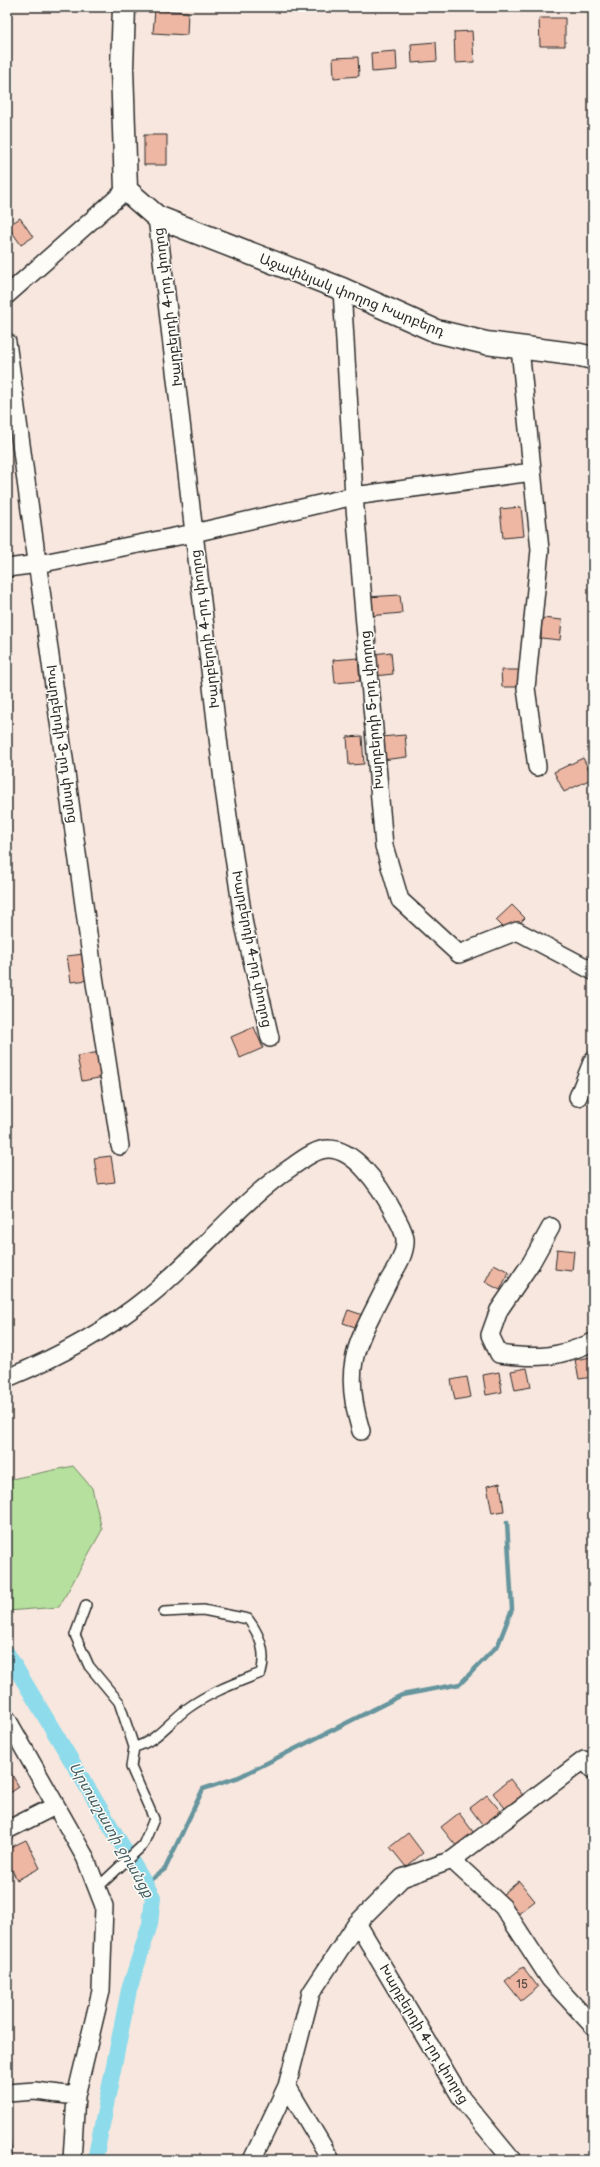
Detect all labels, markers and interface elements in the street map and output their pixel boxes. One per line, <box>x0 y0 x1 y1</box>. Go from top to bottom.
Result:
street label: Խարբերդի 4-րդ փողոց <box>150 227 186 387</box>
street label: Աջափնյակ փողոց Խարբերդ <box>257 250 447 340</box>
street label: Խարբերդի 4-րդ փողոց <box>187 549 223 709</box>
street label: Խարբերդի 5-րդ փողոց <box>357 630 387 790</box>
street label: Խարբերդի 3-րդ փողոց <box>42 664 82 824</box>
street label: Խարբերդի 4-րդ փողոց <box>228 869 276 1029</box>
water label: Արտաշատի ջրանցք <box>64 1759 158 1902</box>
street label: Խարբերդի 4-րդ փողոց <box>376 1961 472 2107</box>
house number: 15 <box>516 1977 528 1992</box>

